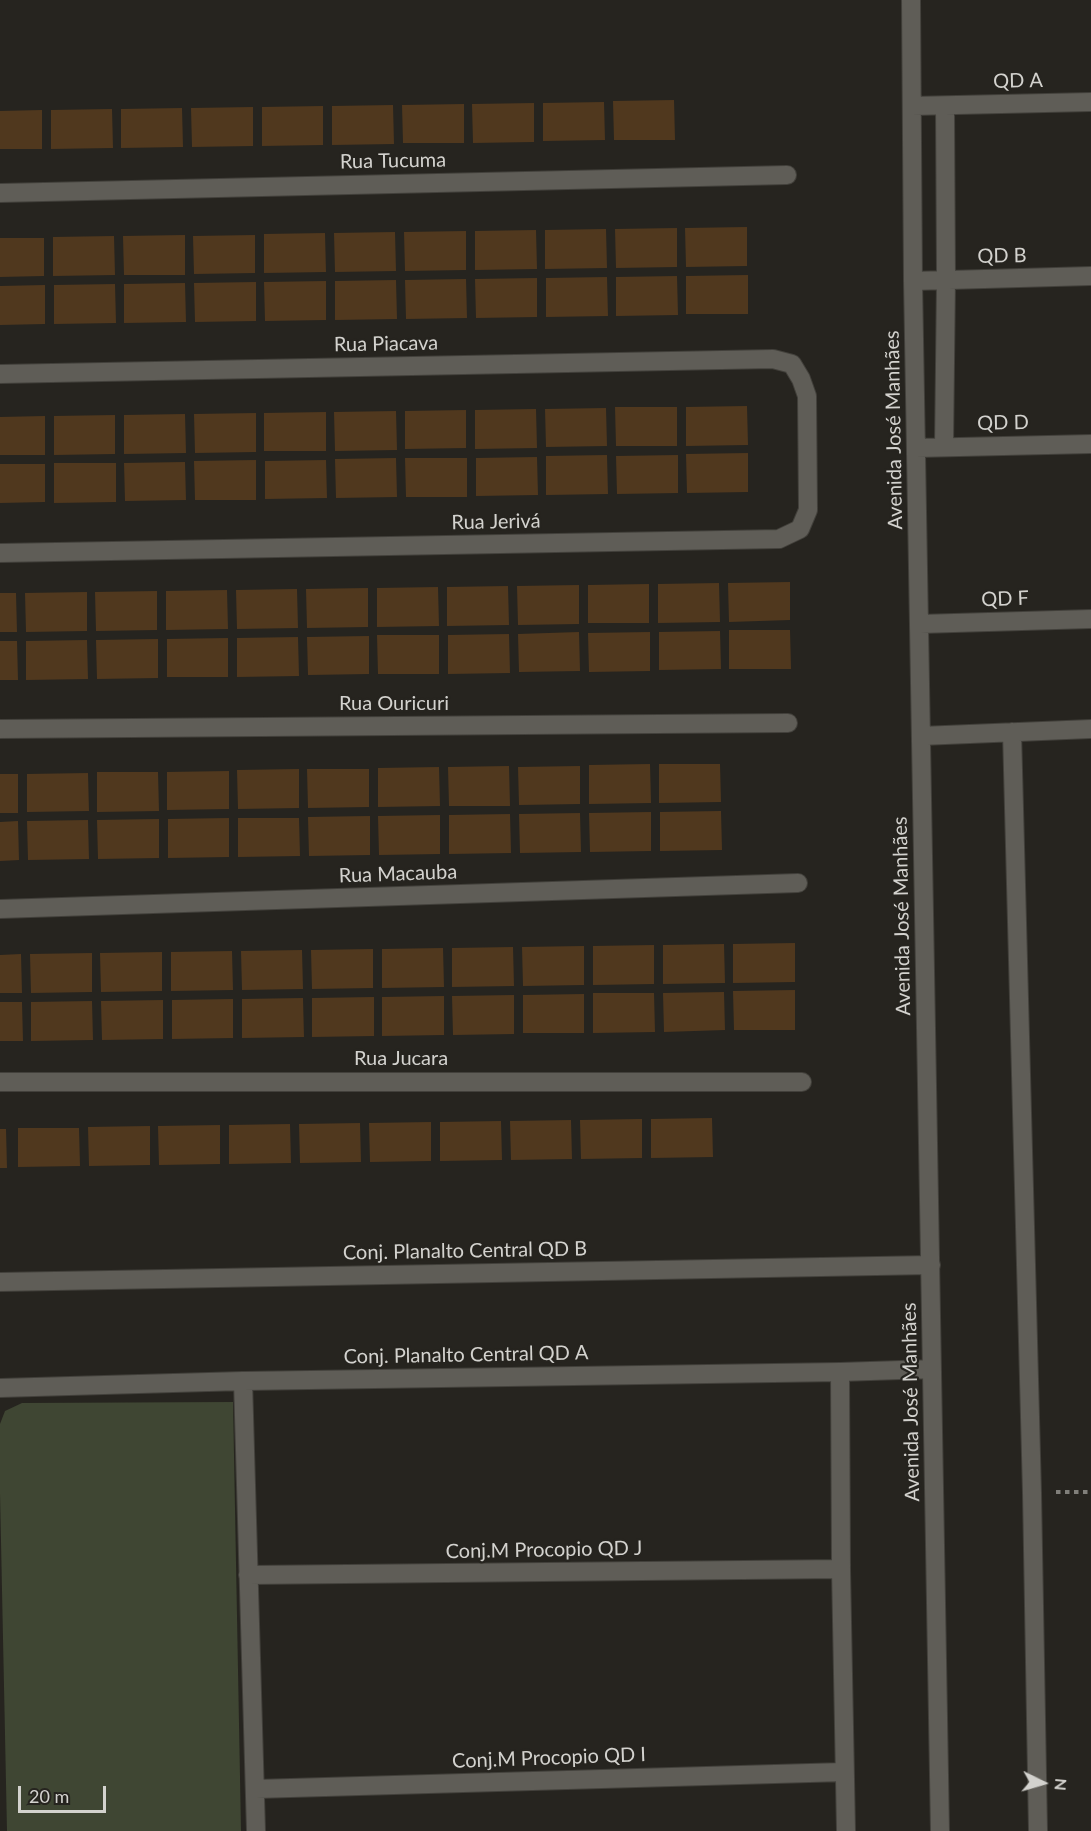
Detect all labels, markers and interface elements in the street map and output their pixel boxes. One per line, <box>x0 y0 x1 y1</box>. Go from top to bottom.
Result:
street label: QD A <box>993 69 1043 93</box>
street label: Rua Tucuma <box>340 148 446 174</box>
street label: QD B <box>977 244 1027 268</box>
street label: Avenida José Manhães <box>880 330 908 530</box>
street label: Rua Piacava <box>334 331 438 357</box>
street label: QD D <box>977 411 1029 435</box>
street label: Rua Jerivá <box>451 509 541 535</box>
street label: QD F <box>981 586 1029 612</box>
street label: Rua Ouricuri <box>339 692 449 716</box>
street label: Avenida José Manhães <box>888 816 916 1016</box>
street label: Rua Macauba <box>338 860 458 888</box>
street label: Rua Jucara <box>354 1047 448 1071</box>
street label: Conj. Planalto Central QD B <box>343 1237 587 1265</box>
street label: Avenida José Manhães <box>897 1302 925 1502</box>
street label: Conj. Planalto Central QD A <box>343 1341 589 1369</box>
street label: Conj.M Procopio QD J <box>445 1536 643 1564</box>
street label: Conj.M Procopio QD I <box>452 1743 646 1773</box>
north arrow <box>1013 1753 1073 1813</box>
scale bar <box>21 1774 110 1812</box>
text: N <box>1051 1778 1071 1792</box>
text: 20 m <box>29 1785 69 1807</box>

